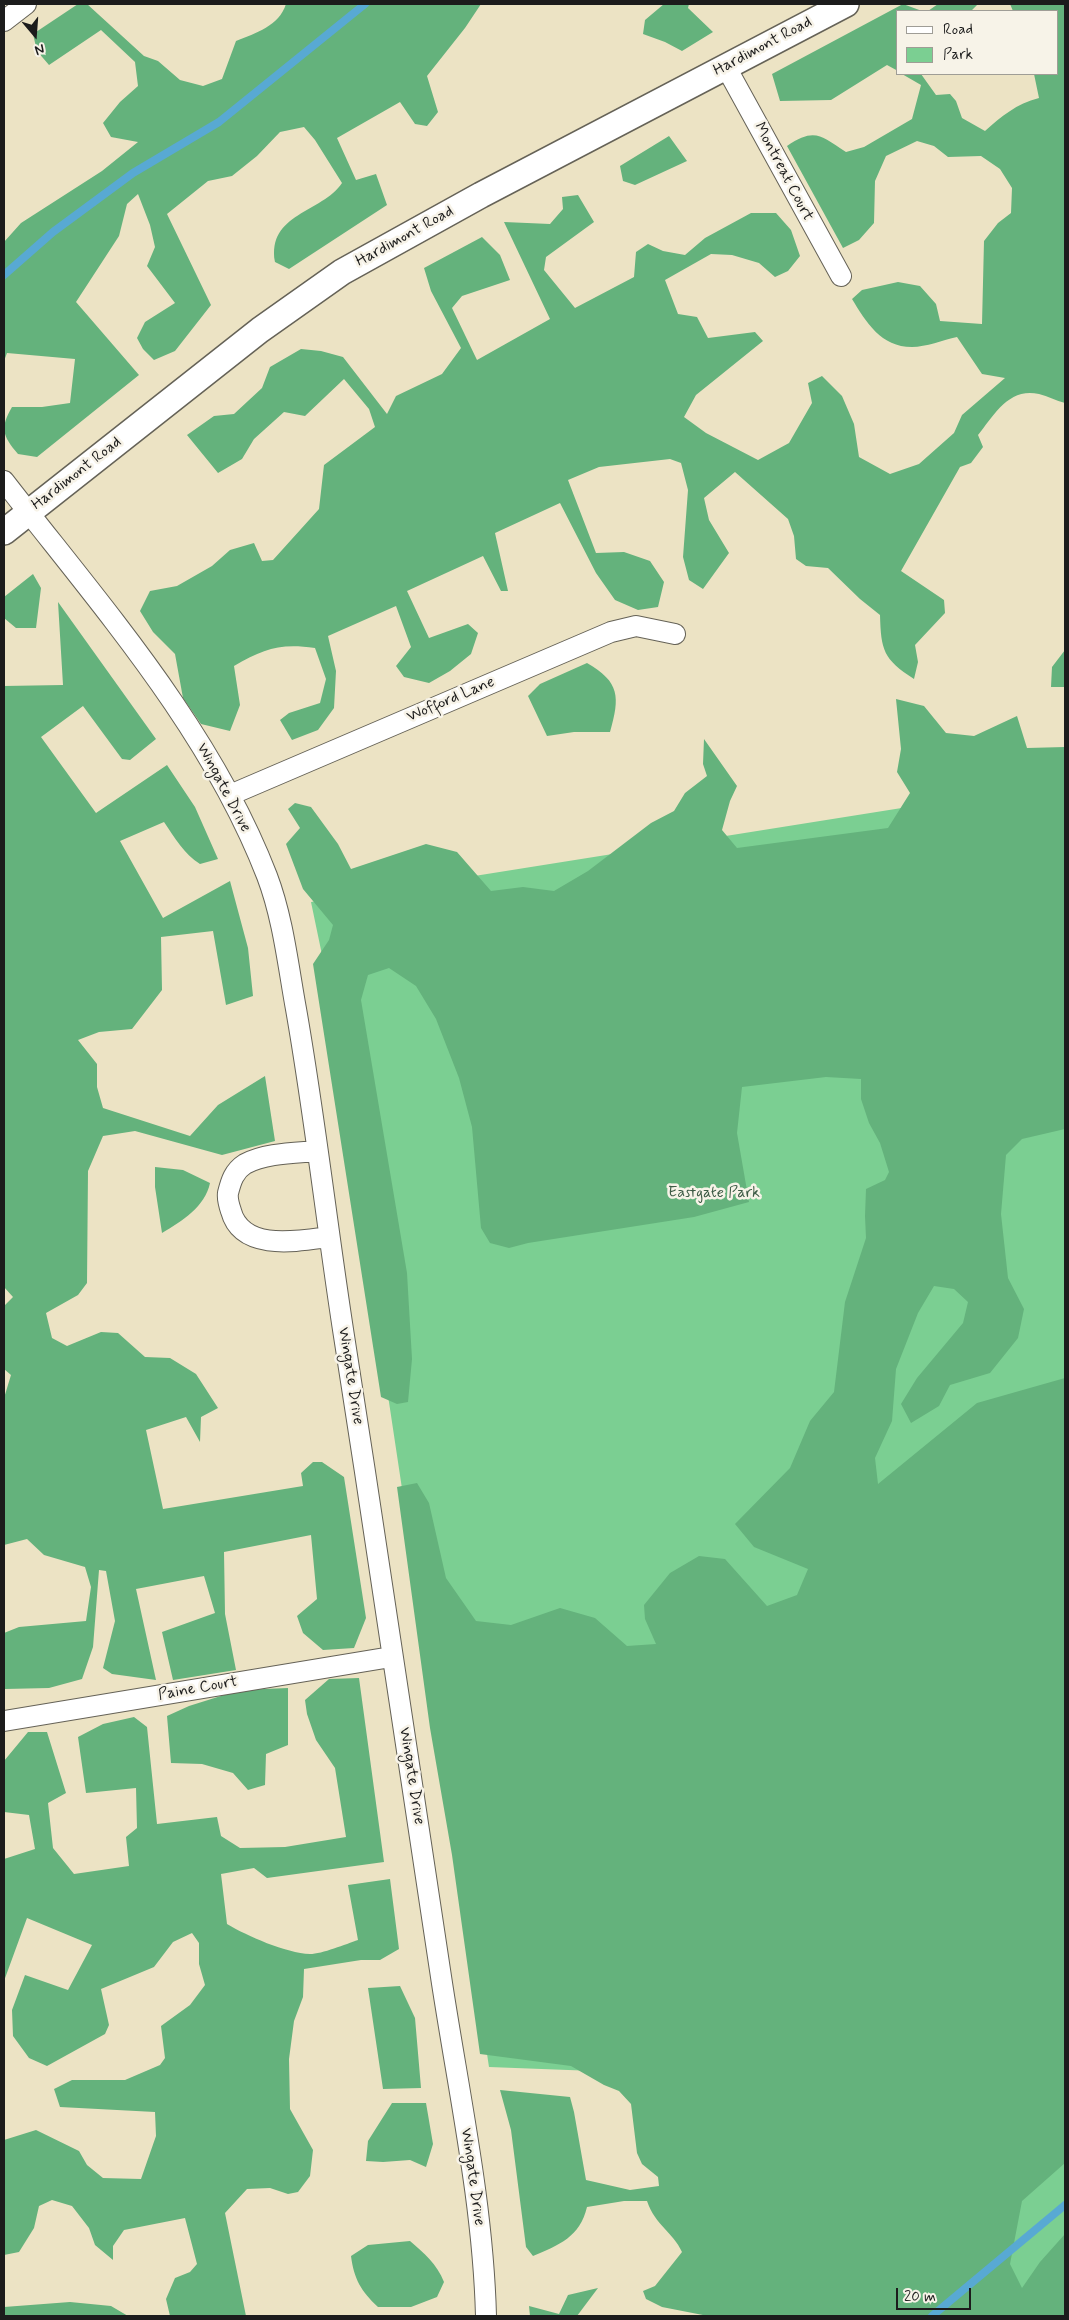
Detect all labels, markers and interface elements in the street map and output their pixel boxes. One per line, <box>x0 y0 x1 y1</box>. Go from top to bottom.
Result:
north arrow <box>10 10 60 60</box>
legend <box>896 10 1059 75</box>
street label: Hardimont Road <box>711 13 815 81</box>
text: Road <box>943 20 973 40</box>
text: N <box>32 39 47 59</box>
text: Park <box>943 45 973 65</box>
street label: Montreat Court <box>749 119 817 225</box>
street label: Hardimont Road <box>353 202 457 272</box>
street label: Hardimont Road <box>28 433 126 515</box>
street label: Wofford Lane <box>404 673 498 727</box>
street label: Wingate Drive <box>191 740 255 836</box>
park label: Eastgate Park <box>668 1184 760 1204</box>
street label: Wingate Drive <box>333 1326 367 1426</box>
street label: Paine Court <box>157 1673 239 1705</box>
street label: Wingate Drive <box>394 1726 428 1826</box>
street label: Wingate Drive <box>456 2127 488 2227</box>
scale bar <box>899 2278 974 2310</box>
text: 20 m <box>904 2287 936 2307</box>

